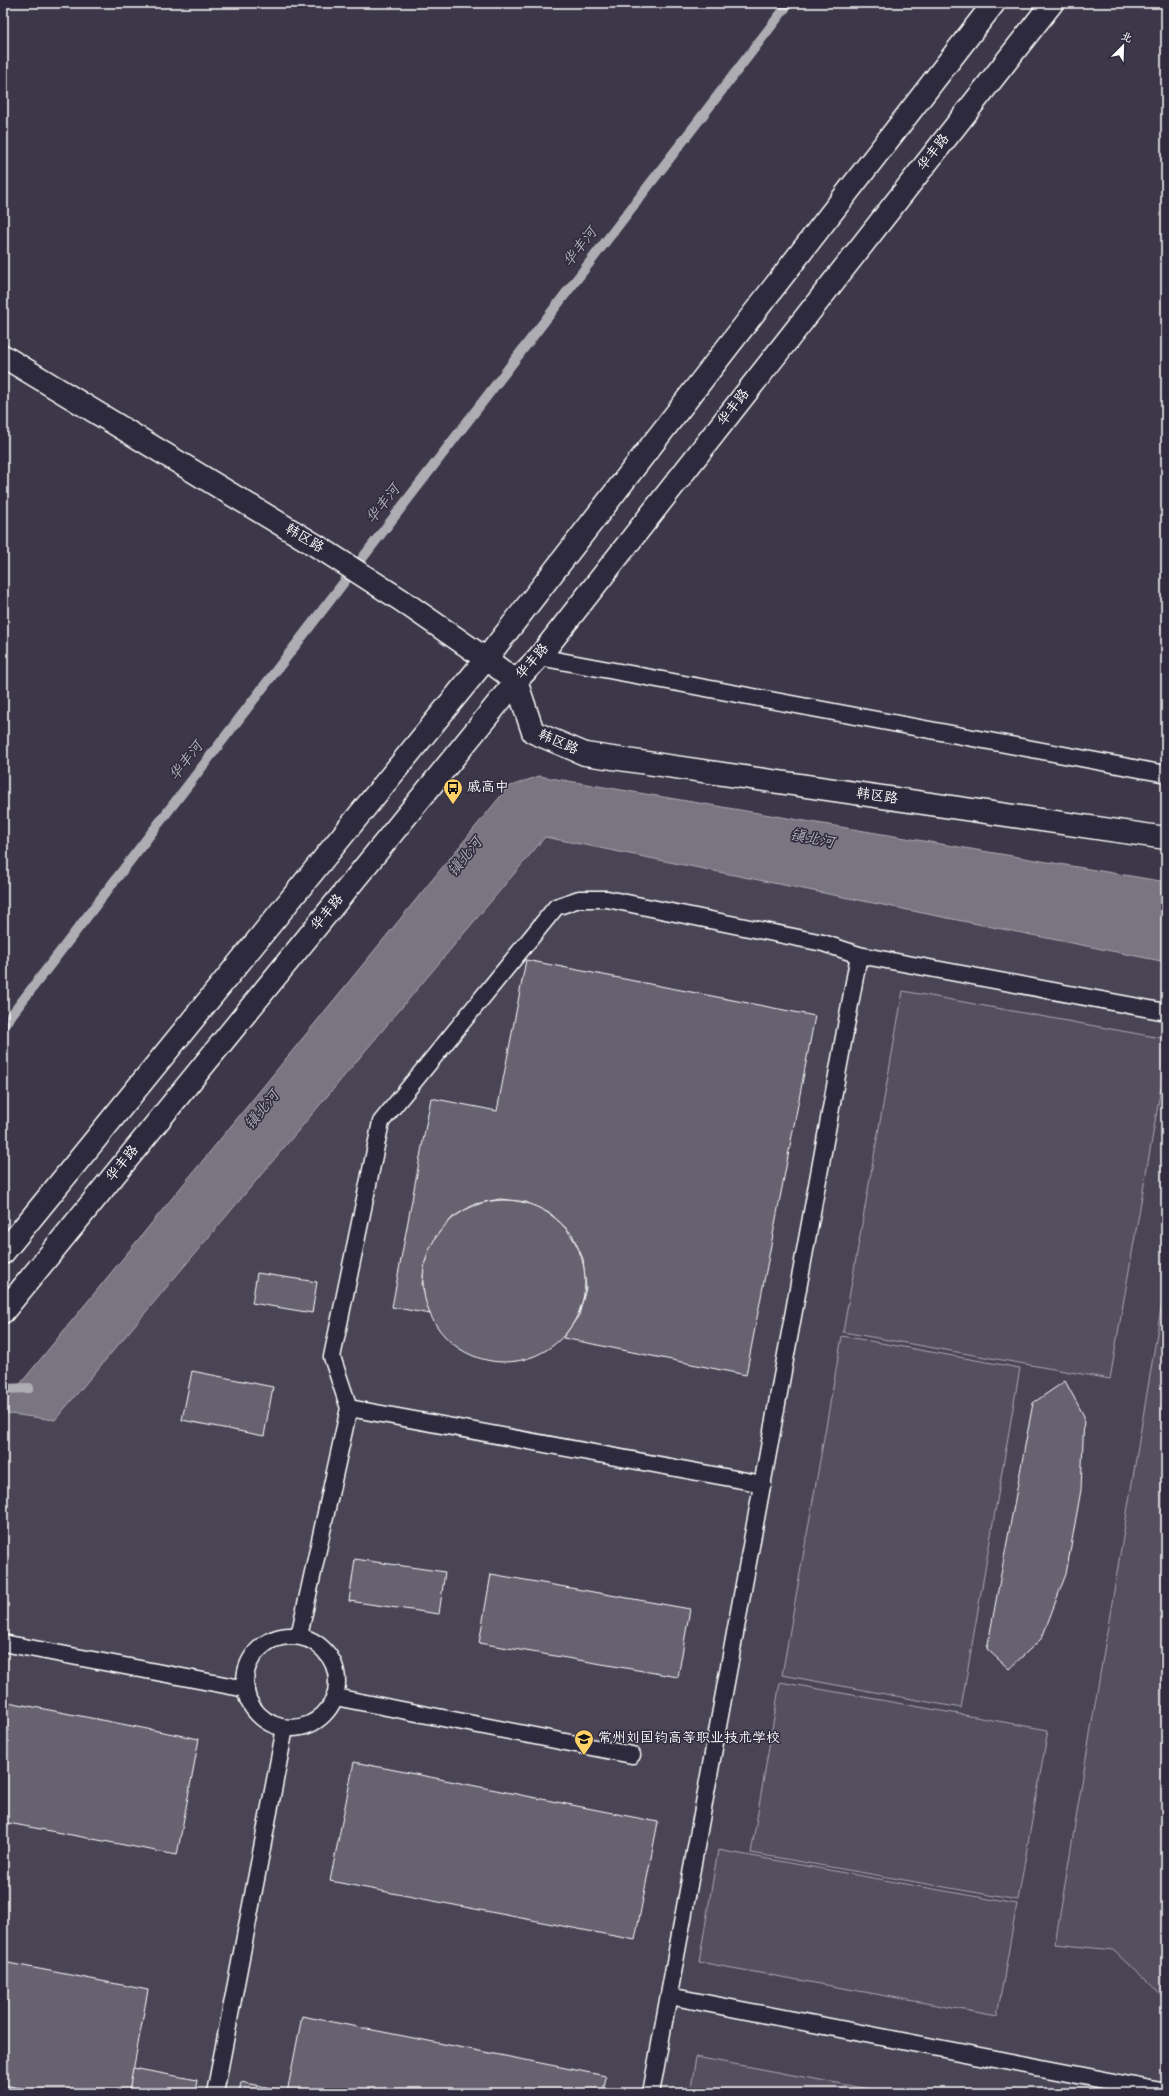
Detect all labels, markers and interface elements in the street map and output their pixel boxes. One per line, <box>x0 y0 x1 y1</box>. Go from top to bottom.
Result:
north arrow <box>1103 26 1143 66</box>
text: 北 <box>1118 29 1134 48</box>
street label: 华丰路 <box>913 130 955 176</box>
water label: 华丰河 <box>558 221 605 273</box>
street label: 华丰路 <box>713 385 755 431</box>
water label: 华丰河 <box>361 478 408 530</box>
street label: 韩区路 <box>281 520 327 558</box>
street label: 华丰路 <box>512 640 554 684</box>
street label: 韩区路 <box>535 725 581 761</box>
water label: 华丰河 <box>164 735 211 787</box>
bus stop icon: 戚高中 <box>442 777 464 805</box>
place label: 戚高中 <box>467 778 509 798</box>
street label: 韩区路 <box>855 784 899 810</box>
water label: 镇北河 <box>788 825 839 856</box>
water label: 镇北河 <box>443 831 491 882</box>
street label: 华丰路 <box>307 890 349 936</box>
water label: 镇北河 <box>240 1084 288 1135</box>
street label: 华丰路 <box>102 1141 144 1187</box>
school or university icon: 常州刘国钧高等职业技术学校 <box>573 1728 595 1756</box>
place label: 常州刘国钧高等职业技术学校 <box>598 1729 780 1749</box>

